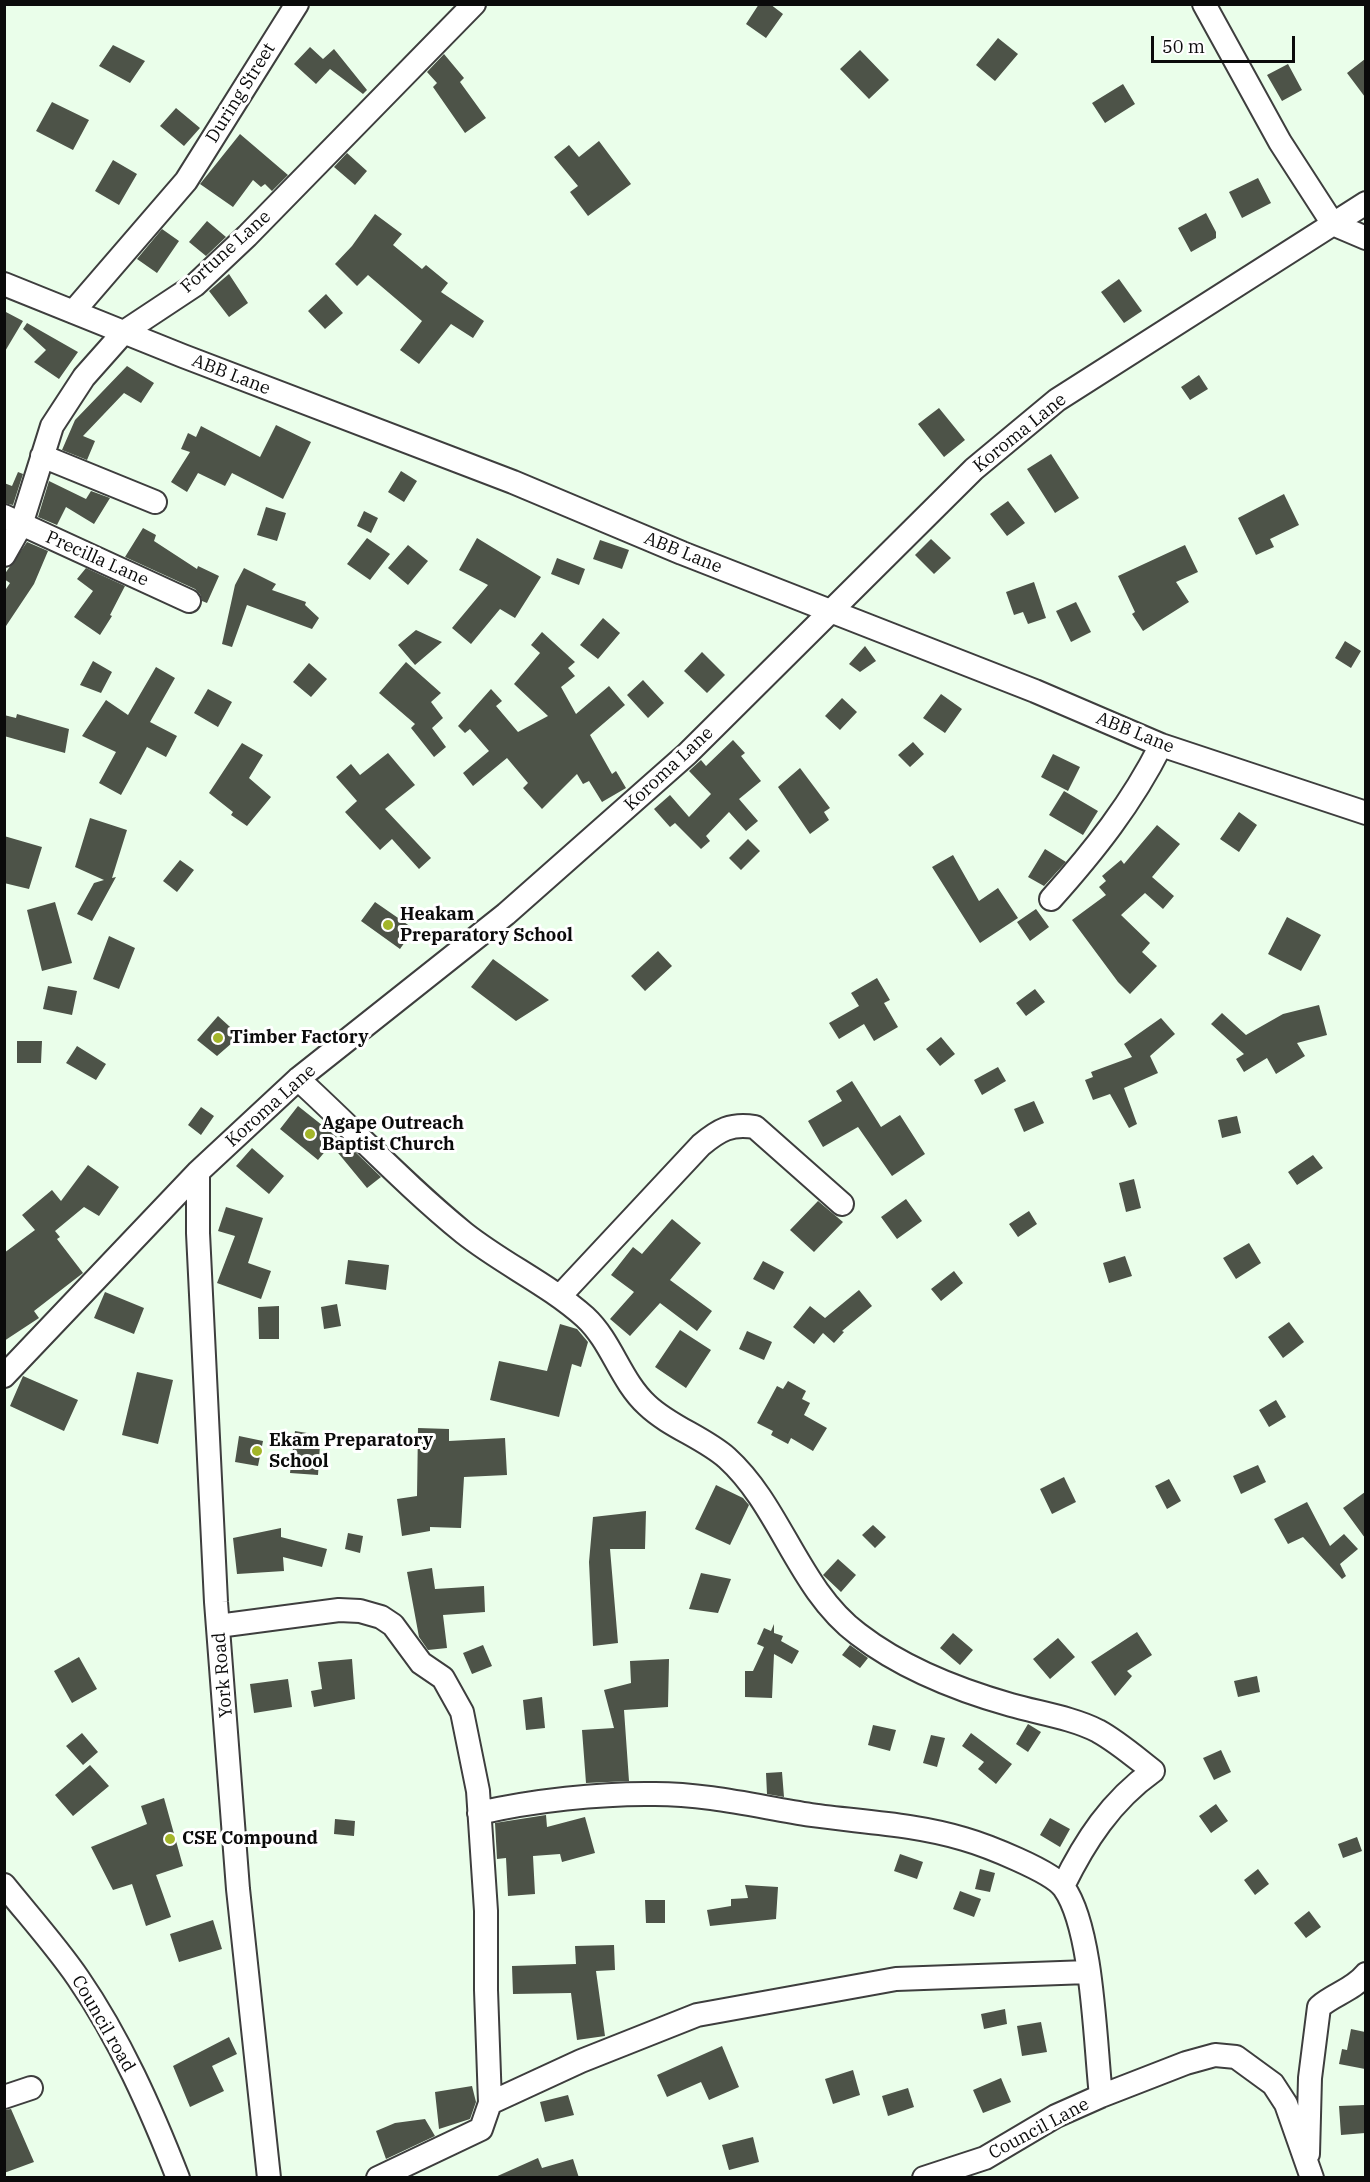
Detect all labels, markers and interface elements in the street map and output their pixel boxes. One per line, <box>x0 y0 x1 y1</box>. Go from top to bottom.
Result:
scale bar <box>1154 24 1298 62</box>
text: 50 m <box>1162 35 1205 58</box>
street label: During Street <box>202 39 280 147</box>
street label: Fortune Lane <box>177 206 275 298</box>
street label: ABB Lane <box>189 350 273 400</box>
street label: Koroma Lane <box>969 389 1071 477</box>
street label: Precilla Lane <box>42 527 152 591</box>
street label: ABB Lane <box>641 528 725 578</box>
street label: ABB Lane <box>1093 708 1177 758</box>
street label: Koroma Lane <box>620 722 718 816</box>
place label: Heakam Preparatory School <box>400 904 573 946</box>
marker: Heakam Preparatory School <box>381 918 395 932</box>
place label: Timber Factory <box>230 1027 368 1049</box>
marker: Timber Factory <box>211 1031 225 1045</box>
street label: Koroma Lane <box>222 1060 320 1152</box>
place label: Agape Outreach Baptist Church <box>322 1113 464 1156</box>
marker: Agape Outreach Baptist Church <box>303 1127 317 1141</box>
place label: Ekam Preparatory School <box>269 1430 433 1472</box>
marker: Ekam Preparatory School <box>250 1444 264 1458</box>
street label: York Road <box>208 1631 238 1719</box>
place label: CSE Compound <box>182 1828 318 1850</box>
marker: CSE Compound <box>163 1832 177 1846</box>
street label: Council road <box>67 1972 139 2076</box>
street label: Council Lane <box>985 2094 1093 2164</box>

